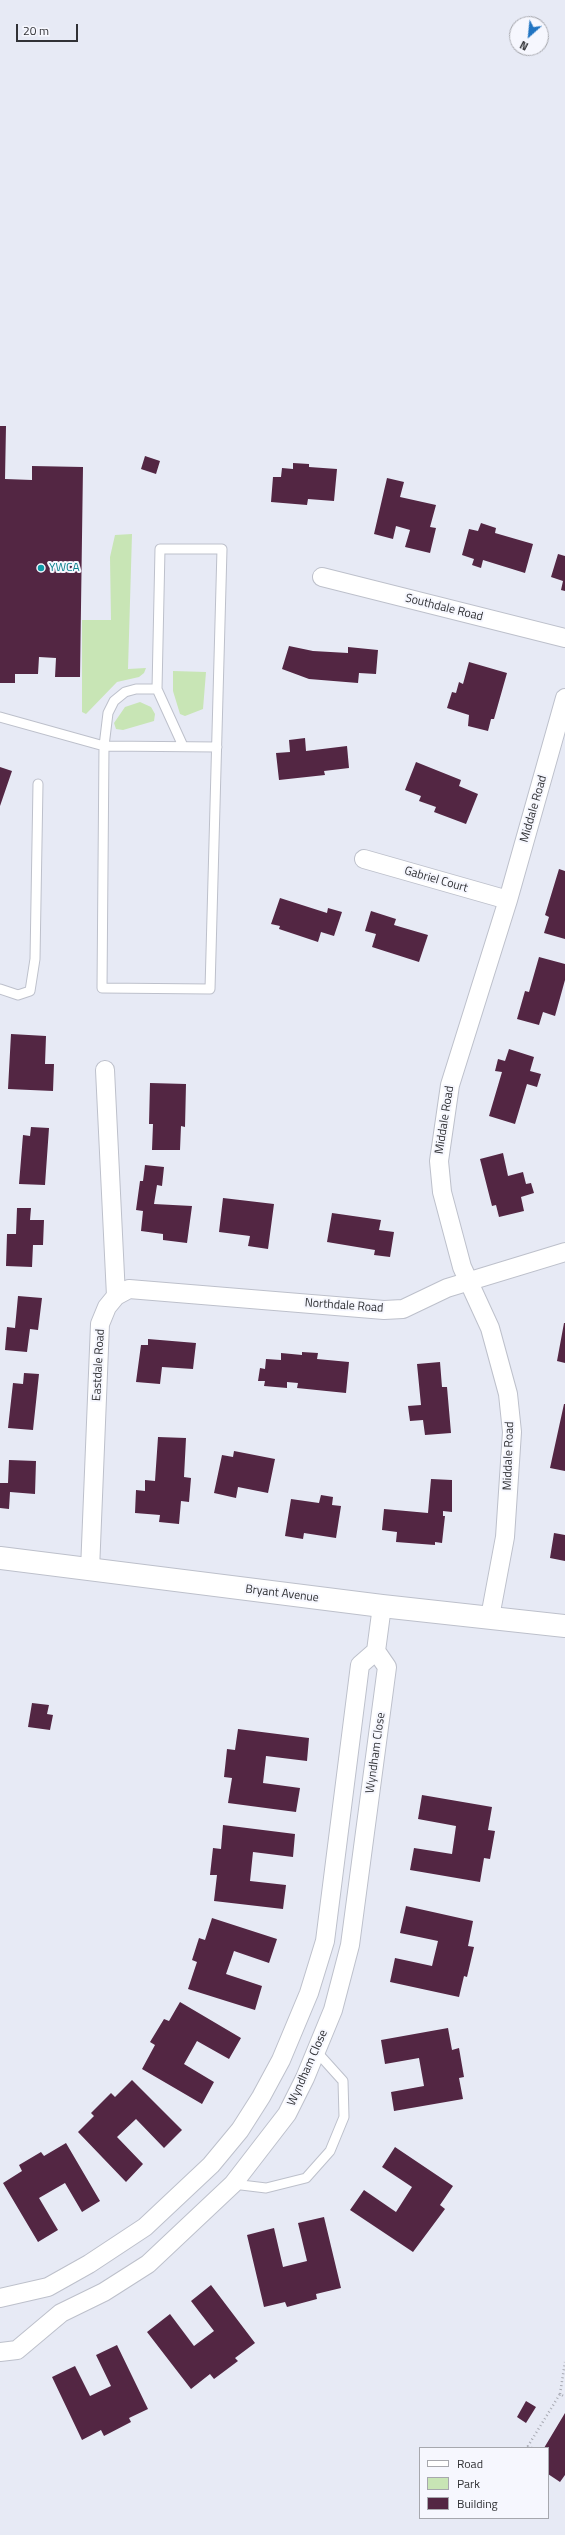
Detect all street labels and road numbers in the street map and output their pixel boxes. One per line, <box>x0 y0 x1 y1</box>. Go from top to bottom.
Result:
street label: Southdale Road <box>404 591 484 625</box>
street label: Middale Road <box>518 774 550 844</box>
street label: Gabriel Court <box>403 864 469 896</box>
street label: Middale Road <box>433 1085 457 1155</box>
street label: Northdale Road <box>304 1296 384 1316</box>
street label: Eastdale Road <box>90 1329 108 1401</box>
street label: Middale Road <box>501 1421 517 1491</box>
street label: Bryant Avenue <box>244 1582 320 1606</box>
street label: Wyndham Close <box>363 1712 389 1794</box>
street label: Wyndham Close <box>285 2028 331 2108</box>

